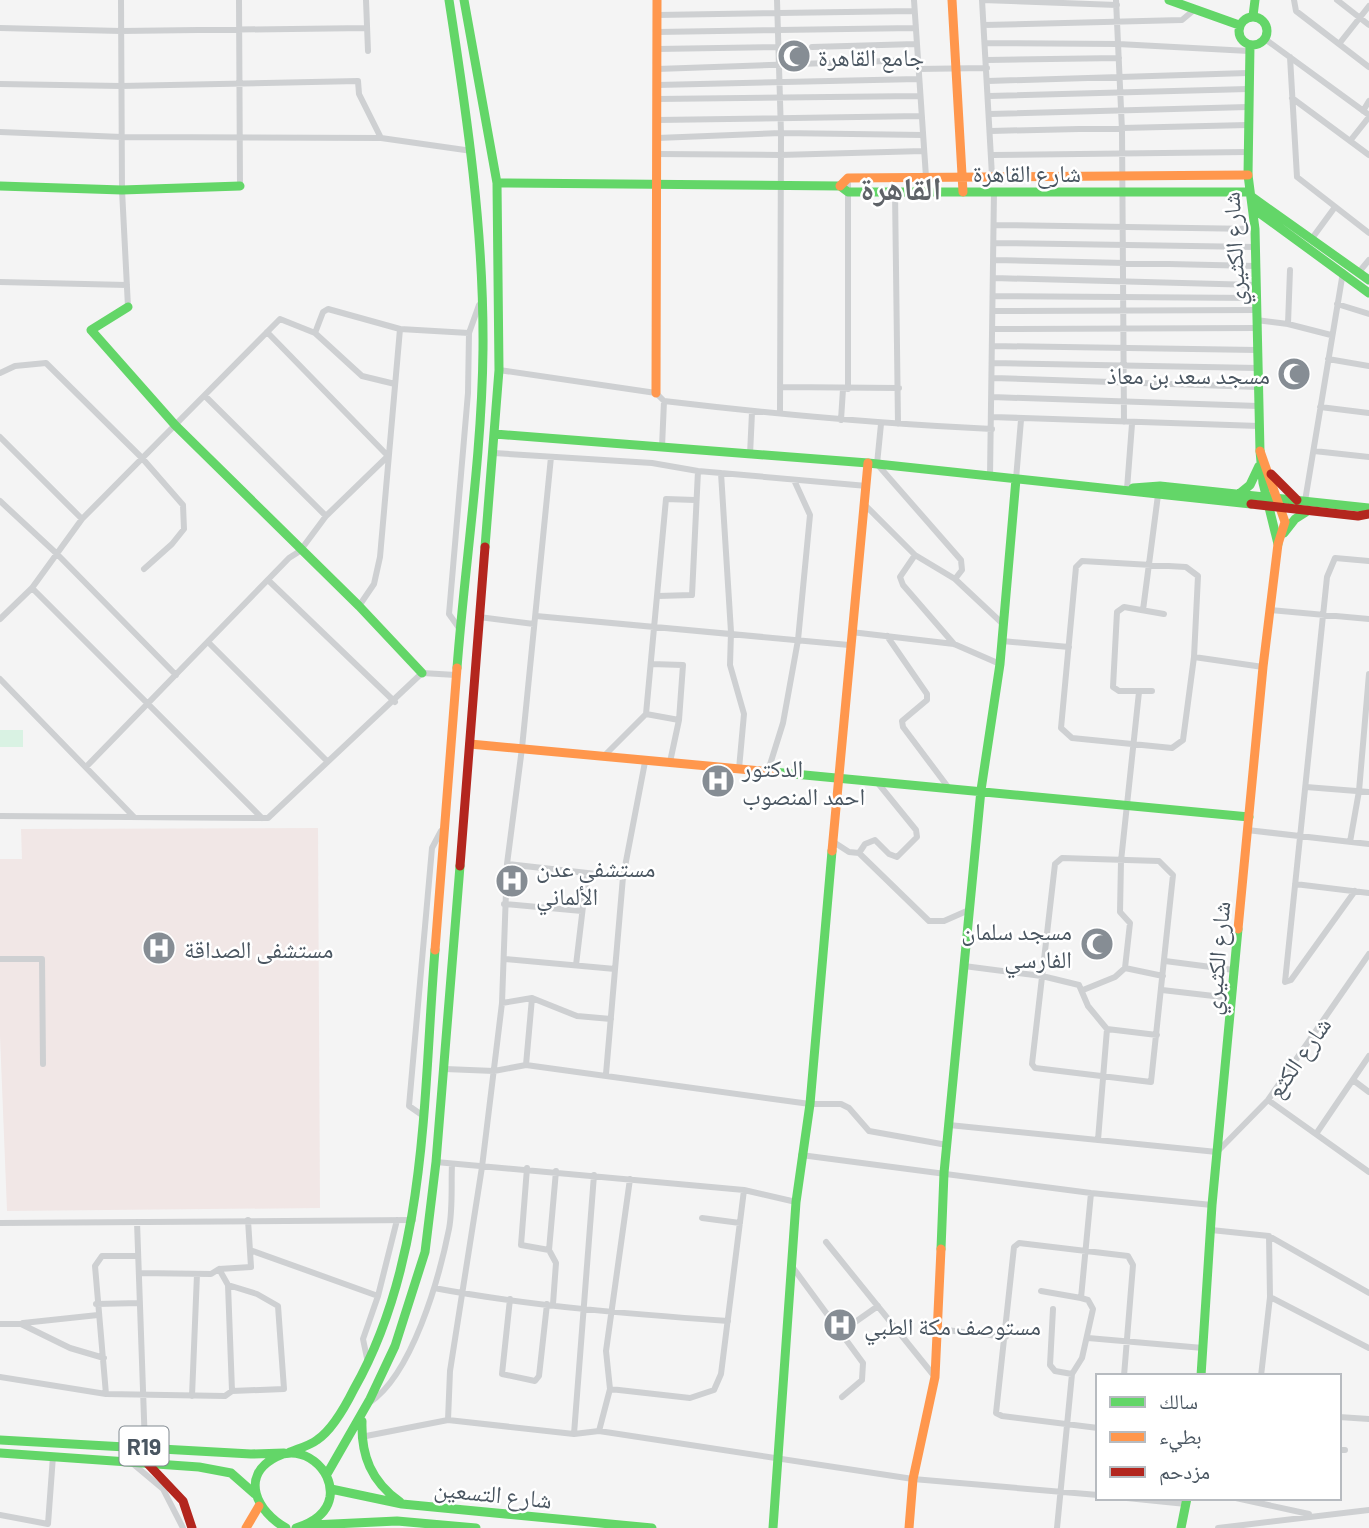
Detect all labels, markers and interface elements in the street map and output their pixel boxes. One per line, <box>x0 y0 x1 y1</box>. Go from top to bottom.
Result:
mosque icon: جامع القاهرة <box>775 37 813 75</box>
place label: جامع القاهرة <box>818 42 924 73</box>
street label: شارع القاهرة <box>973 158 1081 189</box>
district label: القاهرة <box>860 168 942 207</box>
street label: شارع الكثيري <box>1216 191 1257 307</box>
mosque icon: مسجد سعد بن معاذ <box>1275 355 1313 393</box>
place label: مسجد سعد بن معاذ <box>1107 360 1270 390</box>
place label: الدكتور احمد المنصوب <box>741 753 865 810</box>
hospital icon: الدكتور احمد المنصوب <box>699 762 737 800</box>
place label: مستشفى عدن الألماني <box>536 853 656 916</box>
hospital icon: مستشفى عدن الألماني <box>493 862 531 900</box>
street label: شارع الكثيري <box>1197 900 1241 1017</box>
place label: مسجد سلمان الفارسي <box>961 916 1072 979</box>
mosque icon: مسجد سلمان الفارسي <box>1078 925 1116 963</box>
hospital icon: مستشفى الصداقة <box>140 929 178 967</box>
place label: مستشفى الصداقة <box>184 934 333 964</box>
street label: شارع الكثع <box>1260 1011 1338 1104</box>
hospital icon: مستوصف مكة الطبي <box>821 1306 859 1344</box>
place label: مستوصف مكة الطبي <box>864 1311 1041 1346</box>
legend <box>1096 1374 1341 1500</box>
text: سالك <box>1159 1388 1198 1413</box>
text: بطيء <box>1159 1423 1202 1453</box>
road number: R19 <box>120 1427 168 1466</box>
text: مزدحم <box>1159 1458 1210 1486</box>
street label: شارع التسعين <box>432 1472 553 1516</box>

